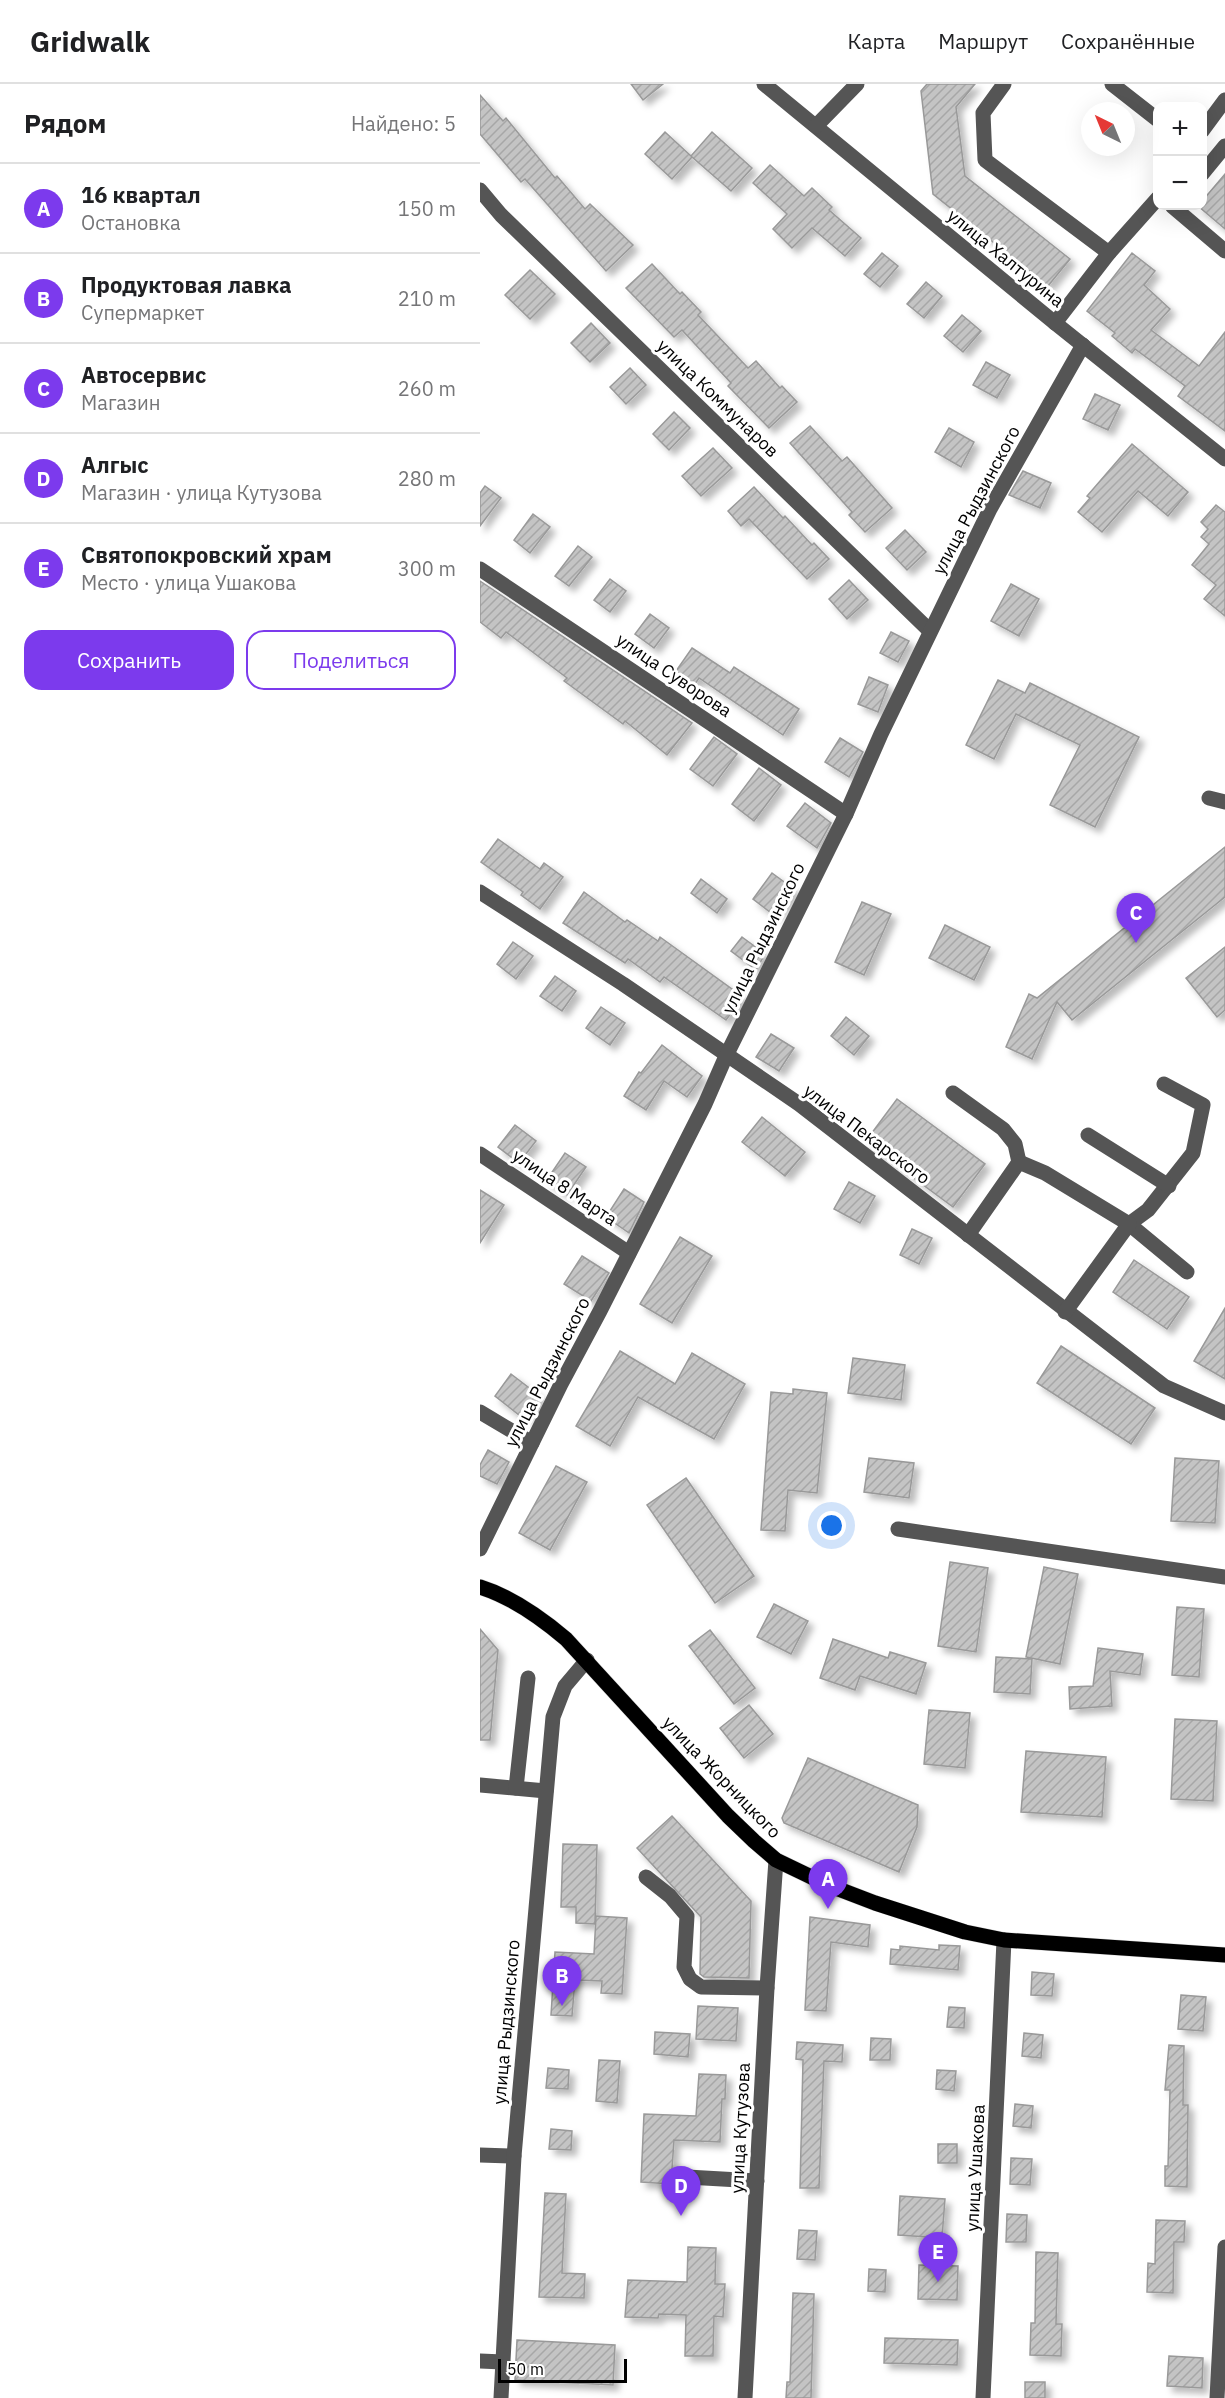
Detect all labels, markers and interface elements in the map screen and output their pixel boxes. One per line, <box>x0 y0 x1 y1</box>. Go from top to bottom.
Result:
text: Gridwalk <box>30 23 150 60</box>
text: Карта <box>847 27 905 55</box>
text: Маршрут <box>938 27 1028 55</box>
text: Сохранённые <box>1061 27 1195 55</box>
north arrow <box>1081 102 1135 156</box>
map controls <box>1153 102 1207 210</box>
button: + <box>1153 102 1207 156</box>
text: Рядом <box>24 106 106 140</box>
text: Найдено: 5 <box>351 110 456 137</box>
button: − <box>1153 156 1207 210</box>
text: 16 квартал <box>81 180 201 209</box>
text: A <box>37 195 50 222</box>
text: 150 m <box>398 195 456 222</box>
street label: улица Халтурина <box>943 204 1069 312</box>
text: Остановка <box>81 209 181 236</box>
text: Продуктовая лавка <box>81 270 292 299</box>
text: B <box>37 285 50 312</box>
text: 210 m <box>398 285 456 312</box>
text: Супермаркет <box>81 299 204 326</box>
street label: улица Коммунаров <box>652 334 784 462</box>
text: Автосервис <box>81 360 206 389</box>
text: C <box>37 375 50 402</box>
text: 260 m <box>398 375 456 402</box>
text: Магазин <box>81 389 161 416</box>
street label: улица Рыдзинского <box>927 422 1025 578</box>
text: Алгыс <box>81 450 149 479</box>
text: D <box>37 465 50 492</box>
text: 280 m <box>398 465 456 492</box>
text: Магазин · улица Кутузова <box>81 479 322 506</box>
text: Святопокровский храм <box>81 540 332 569</box>
text: E <box>37 555 50 582</box>
text: 300 m <box>398 555 456 582</box>
text: Место · улица Ушакова <box>81 569 296 596</box>
street label: улица Суворова <box>612 628 736 722</box>
button: Сохранить <box>24 630 234 690</box>
button: Поделиться <box>246 630 456 690</box>
street label: улица Рыдзинского <box>716 859 810 1017</box>
pin: C <box>1116 894 1156 943</box>
street label: улица Пекарского <box>799 1079 935 1189</box>
street label: улица 8 Марта <box>508 1143 622 1231</box>
street label: улица Рыдзинского <box>499 1293 595 1451</box>
your location <box>817 1511 846 1540</box>
street label: улица Жорницкого <box>658 1711 786 1843</box>
pin: A <box>808 1860 848 1909</box>
street label: улица Рыдзинского <box>487 1939 525 2105</box>
pin: B <box>542 1956 581 2006</box>
street label: улица Кутузова <box>725 2062 755 2194</box>
street label: улица Ушакова <box>960 2103 990 2232</box>
pin: D <box>662 2166 700 2216</box>
pin: E <box>918 2232 958 2282</box>
scale bar <box>498 2356 627 2384</box>
text: 50 m <box>507 2359 544 2379</box>

